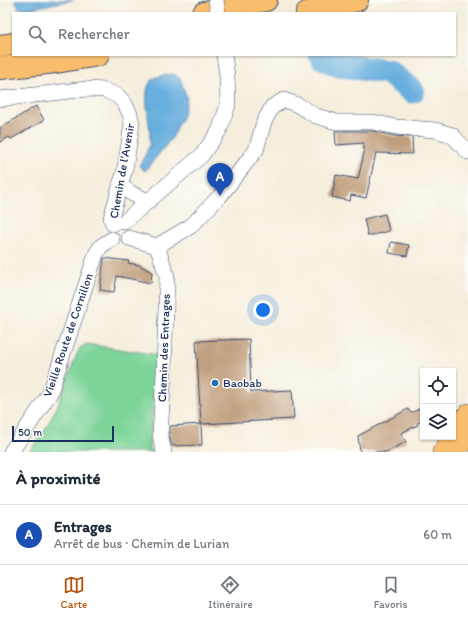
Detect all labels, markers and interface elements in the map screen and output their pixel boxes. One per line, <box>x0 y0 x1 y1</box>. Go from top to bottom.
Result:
search box <box>12 12 456 56</box>
icon: search <box>26 23 48 45</box>
text: Rechercher <box>58 25 130 43</box>
street label: Chemin de l'Avenir <box>107 122 137 220</box>
pin: A <box>207 163 233 196</box>
street label: Vieille Route de Cornillon <box>40 271 96 399</box>
street label: Chemin des Entrages <box>155 294 173 402</box>
your location <box>253 300 273 320</box>
map controls <box>420 368 456 440</box>
button: locate <box>420 368 456 404</box>
place label: Baobab <box>223 376 262 390</box>
marker: Baobab <box>210 378 220 388</box>
button: layers <box>420 404 456 440</box>
scale bar <box>12 424 114 443</box>
text: 50 m <box>18 426 42 439</box>
text: À proximité <box>16 468 101 488</box>
text: Entrages <box>54 518 112 536</box>
text: A <box>25 527 33 542</box>
text: 60 m <box>423 527 452 542</box>
text: Arrêt de bus · Chemin de Lurian <box>54 536 229 551</box>
tab: Carte <box>61 574 87 611</box>
tab: Itinéraire <box>208 574 253 611</box>
tab: Favoris <box>374 574 407 611</box>

